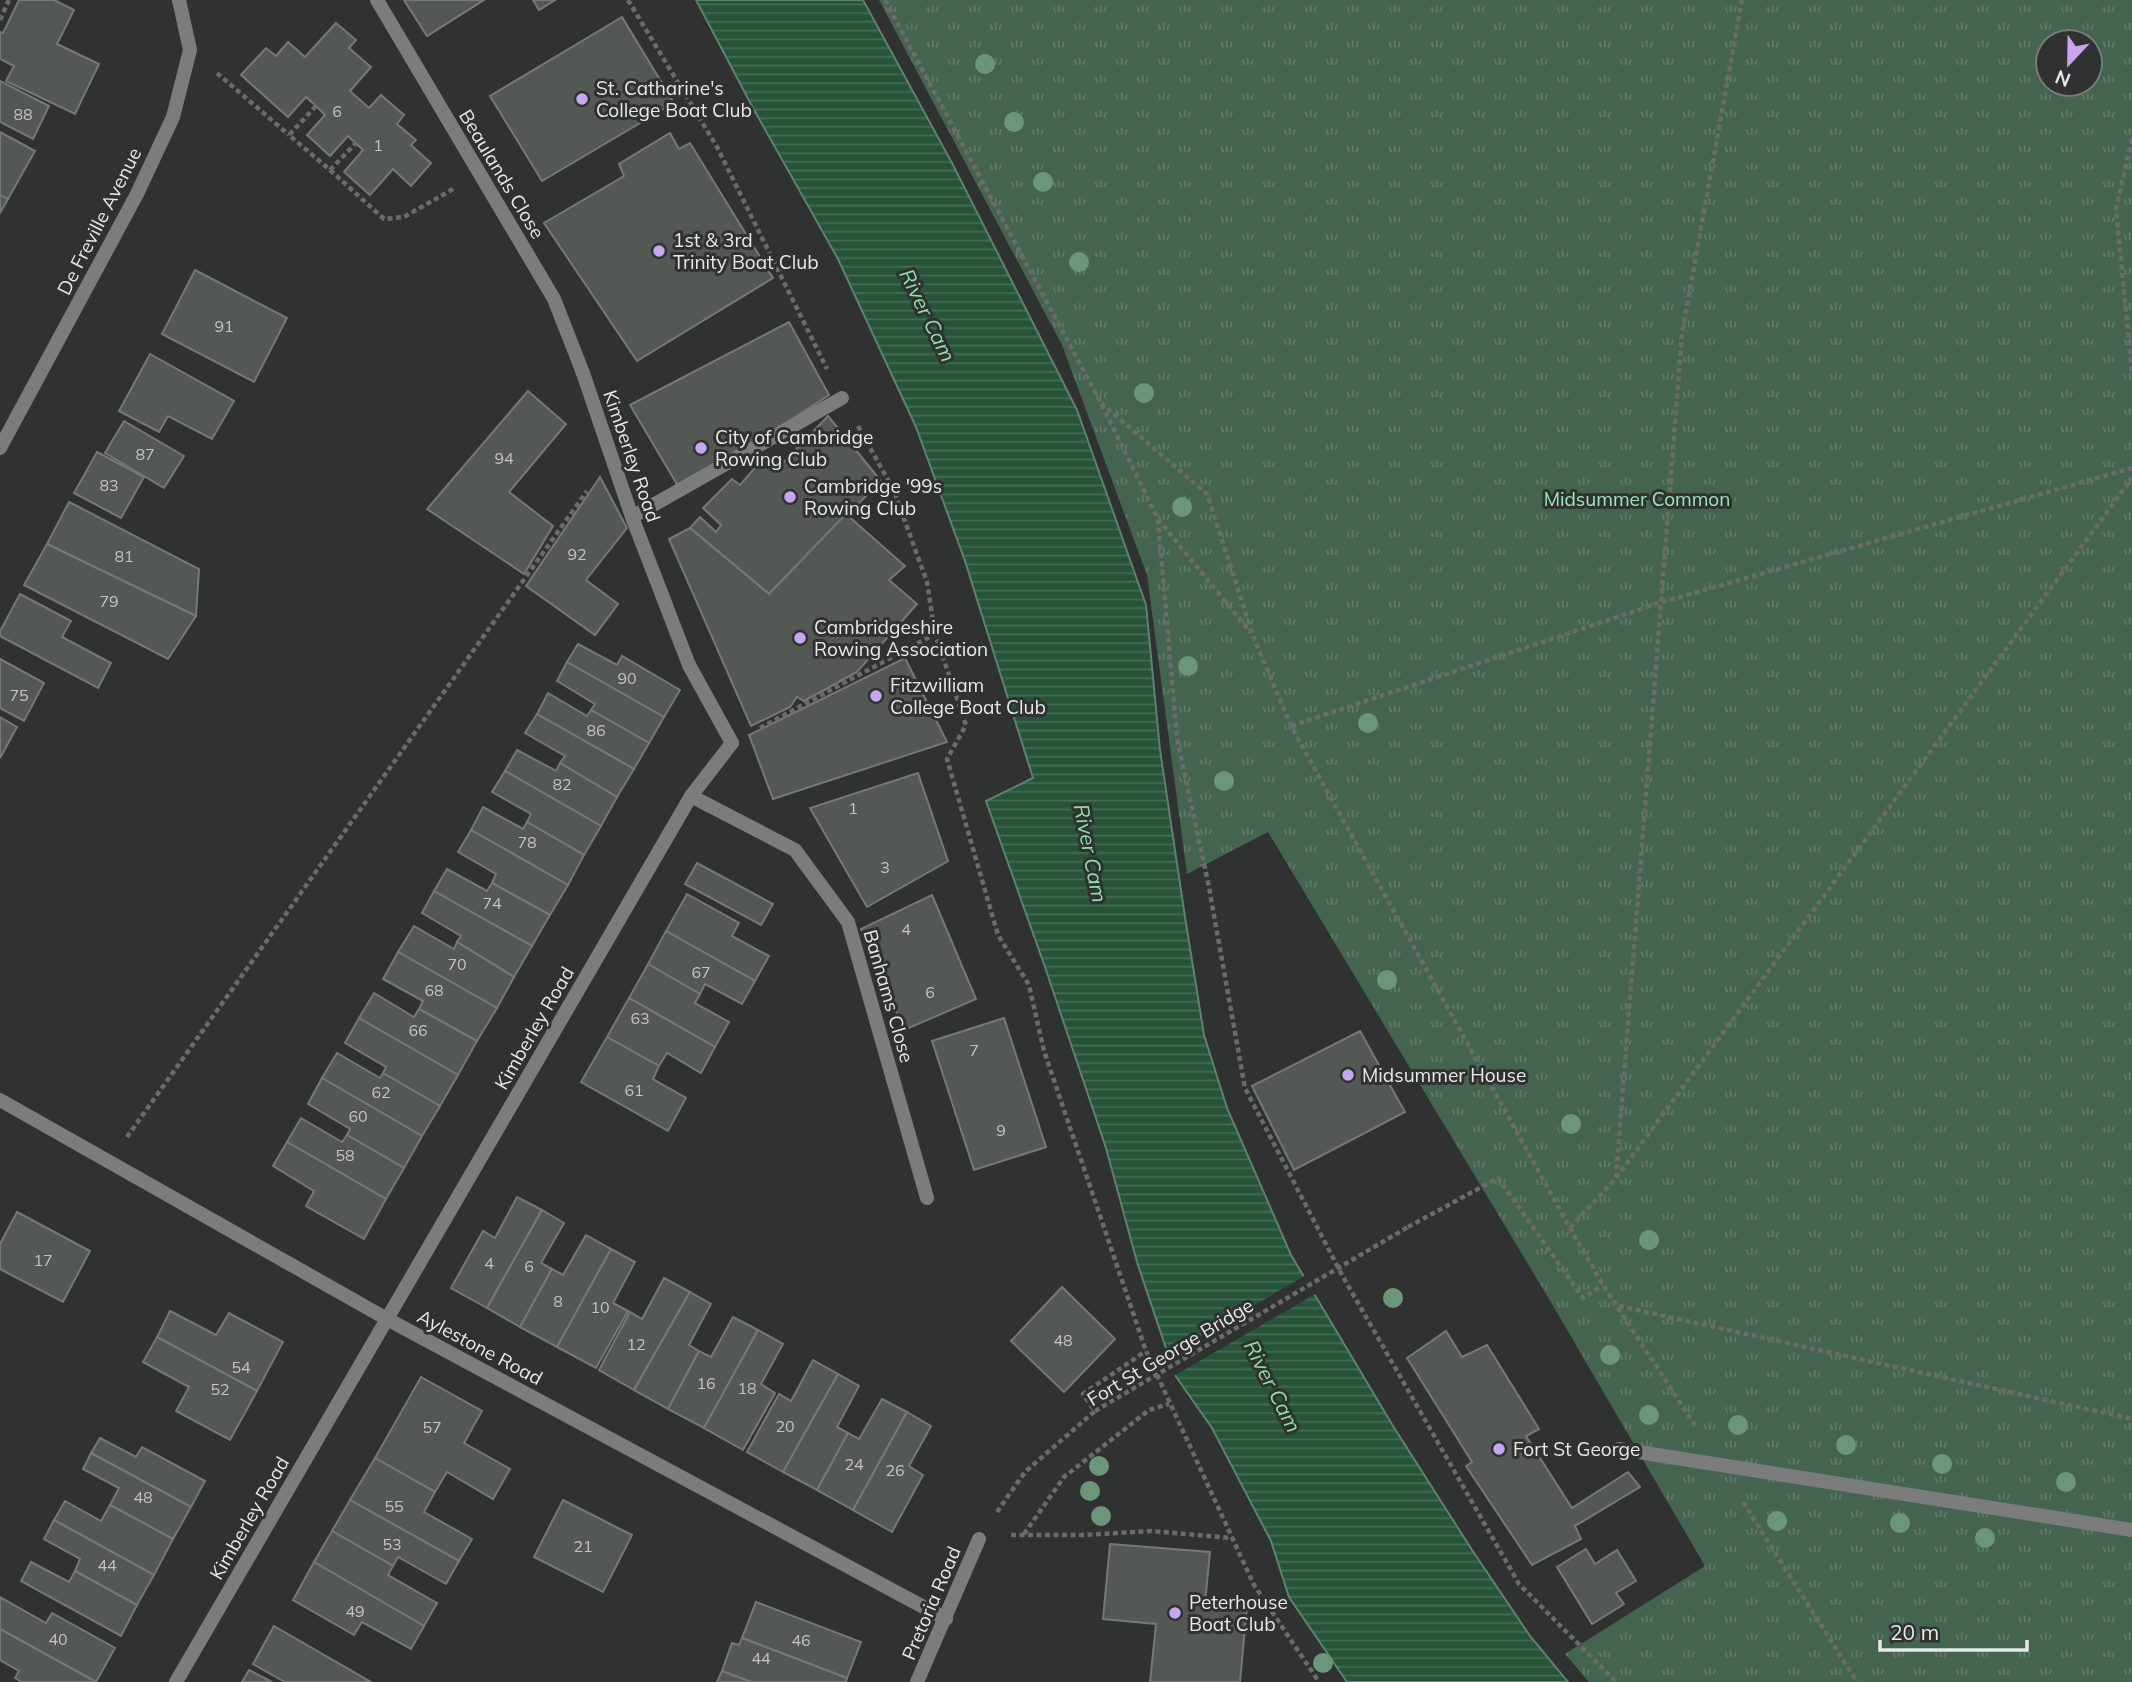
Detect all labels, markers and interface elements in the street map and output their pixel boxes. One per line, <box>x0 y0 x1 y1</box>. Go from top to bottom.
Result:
north arrow <box>2034 28 2104 98</box>
text: N <box>2051 65 2074 93</box>
place label: St. Catharine's College Boat Club <box>596 76 752 122</box>
marker: St. Catharine's College Boat Club <box>574 91 590 107</box>
house number: 6 <box>332 101 342 121</box>
house number: 88 <box>13 104 33 124</box>
street label: Beaulands Close <box>454 105 550 243</box>
house number: 1 <box>373 135 383 155</box>
street label: De Freville Avenue <box>52 143 146 299</box>
place label: 1st & 3rd Trinity Boat Club <box>673 228 819 274</box>
marker: 1st & 3rd Trinity Boat Club <box>651 243 667 259</box>
water label: River Cam <box>894 264 962 366</box>
house number: 91 <box>214 316 234 336</box>
street label: Kimberley Road <box>598 387 666 525</box>
place label: City of Cambridge Rowing Club <box>715 425 873 471</box>
marker: City of Cambridge Rowing Club <box>693 440 709 456</box>
house number: 87 <box>135 444 155 464</box>
house number: 94 <box>494 448 514 468</box>
place label: Cambridge '99s Rowing Club <box>804 474 942 520</box>
house number: 83 <box>99 475 119 495</box>
park label: Midsummer Common <box>1544 487 1730 511</box>
marker: Cambridge '99s Rowing Club <box>782 489 798 505</box>
house number: 92 <box>567 544 587 564</box>
house number: 81 <box>114 546 134 566</box>
house number: 79 <box>99 591 119 611</box>
place label: Cambridgeshire Rowing Association <box>814 615 988 661</box>
marker: Cambridgeshire Rowing Association <box>792 630 808 646</box>
house number: 90 <box>617 668 637 688</box>
place label: Fitzwilliam College Boat Club <box>890 673 1046 719</box>
house number: 75 <box>9 685 29 705</box>
marker: Fitzwilliam College Boat Club <box>868 688 884 704</box>
house number: 86 <box>586 720 606 740</box>
house number: 82 <box>552 774 572 794</box>
house number: 1 <box>848 798 858 818</box>
water label: River Cam <box>1069 801 1113 905</box>
house number: 78 <box>517 832 537 852</box>
house number: 3 <box>880 857 890 877</box>
house number: 74 <box>482 893 502 913</box>
house number: 4 <box>901 919 911 939</box>
street label: Banhams Close <box>859 927 919 1065</box>
house number: 70 <box>447 954 467 974</box>
street label: Kimberley Road <box>489 962 579 1094</box>
house number: 67 <box>691 962 711 982</box>
house number: 68 <box>424 980 444 1000</box>
house number: 6 <box>925 982 935 1002</box>
house number: 63 <box>630 1008 650 1028</box>
house number: 66 <box>408 1020 428 1040</box>
house number: 7 <box>969 1040 979 1060</box>
place label: Midsummer House <box>1362 1063 1526 1087</box>
marker: Midsummer House <box>1340 1067 1356 1083</box>
house number: 61 <box>624 1080 644 1100</box>
house number: 62 <box>371 1082 391 1102</box>
house number: 60 <box>348 1106 368 1126</box>
house number: 9 <box>996 1120 1006 1140</box>
house number: 58 <box>335 1145 355 1165</box>
house number: 17 <box>33 1250 53 1270</box>
house number: 4 <box>484 1253 494 1273</box>
house number: 6 <box>524 1256 534 1276</box>
house number: 8 <box>553 1291 563 1311</box>
street label: Fort St George Bridge <box>1083 1293 1257 1411</box>
house number: 10 <box>590 1297 610 1317</box>
street label: Aylestone Road <box>413 1304 547 1390</box>
house number: 48 <box>1053 1330 1073 1350</box>
house number: 12 <box>626 1334 646 1354</box>
water label: River Cam <box>1239 1335 1307 1437</box>
house number: 54 <box>231 1357 251 1377</box>
house number: 16 <box>696 1373 716 1393</box>
house number: 18 <box>737 1378 757 1398</box>
house number: 52 <box>210 1379 230 1399</box>
house number: 20 <box>775 1416 795 1436</box>
house number: 57 <box>422 1417 442 1437</box>
place label: Fort St George <box>1513 1437 1640 1461</box>
marker: Fort St George <box>1491 1441 1507 1457</box>
street label: Kimberley Road <box>204 1452 294 1584</box>
house number: 24 <box>844 1454 864 1474</box>
house number: 26 <box>885 1460 905 1480</box>
house number: 48 <box>133 1487 153 1507</box>
house number: 55 <box>384 1496 404 1516</box>
house number: 53 <box>382 1534 402 1554</box>
house number: 21 <box>573 1536 593 1556</box>
street label: Pretoria Road <box>896 1543 966 1663</box>
house number: 44 <box>97 1555 117 1575</box>
place label: Peterhouse Boat Club <box>1189 1590 1288 1636</box>
house number: 49 <box>345 1601 365 1621</box>
marker: Peterhouse Boat Club <box>1167 1605 1183 1621</box>
scale bar <box>1880 1608 2027 1652</box>
text: 20 m <box>1890 1619 1939 1645</box>
house number: 40 <box>48 1629 68 1649</box>
house number: 46 <box>791 1630 811 1650</box>
house number: 44 <box>751 1648 771 1668</box>

